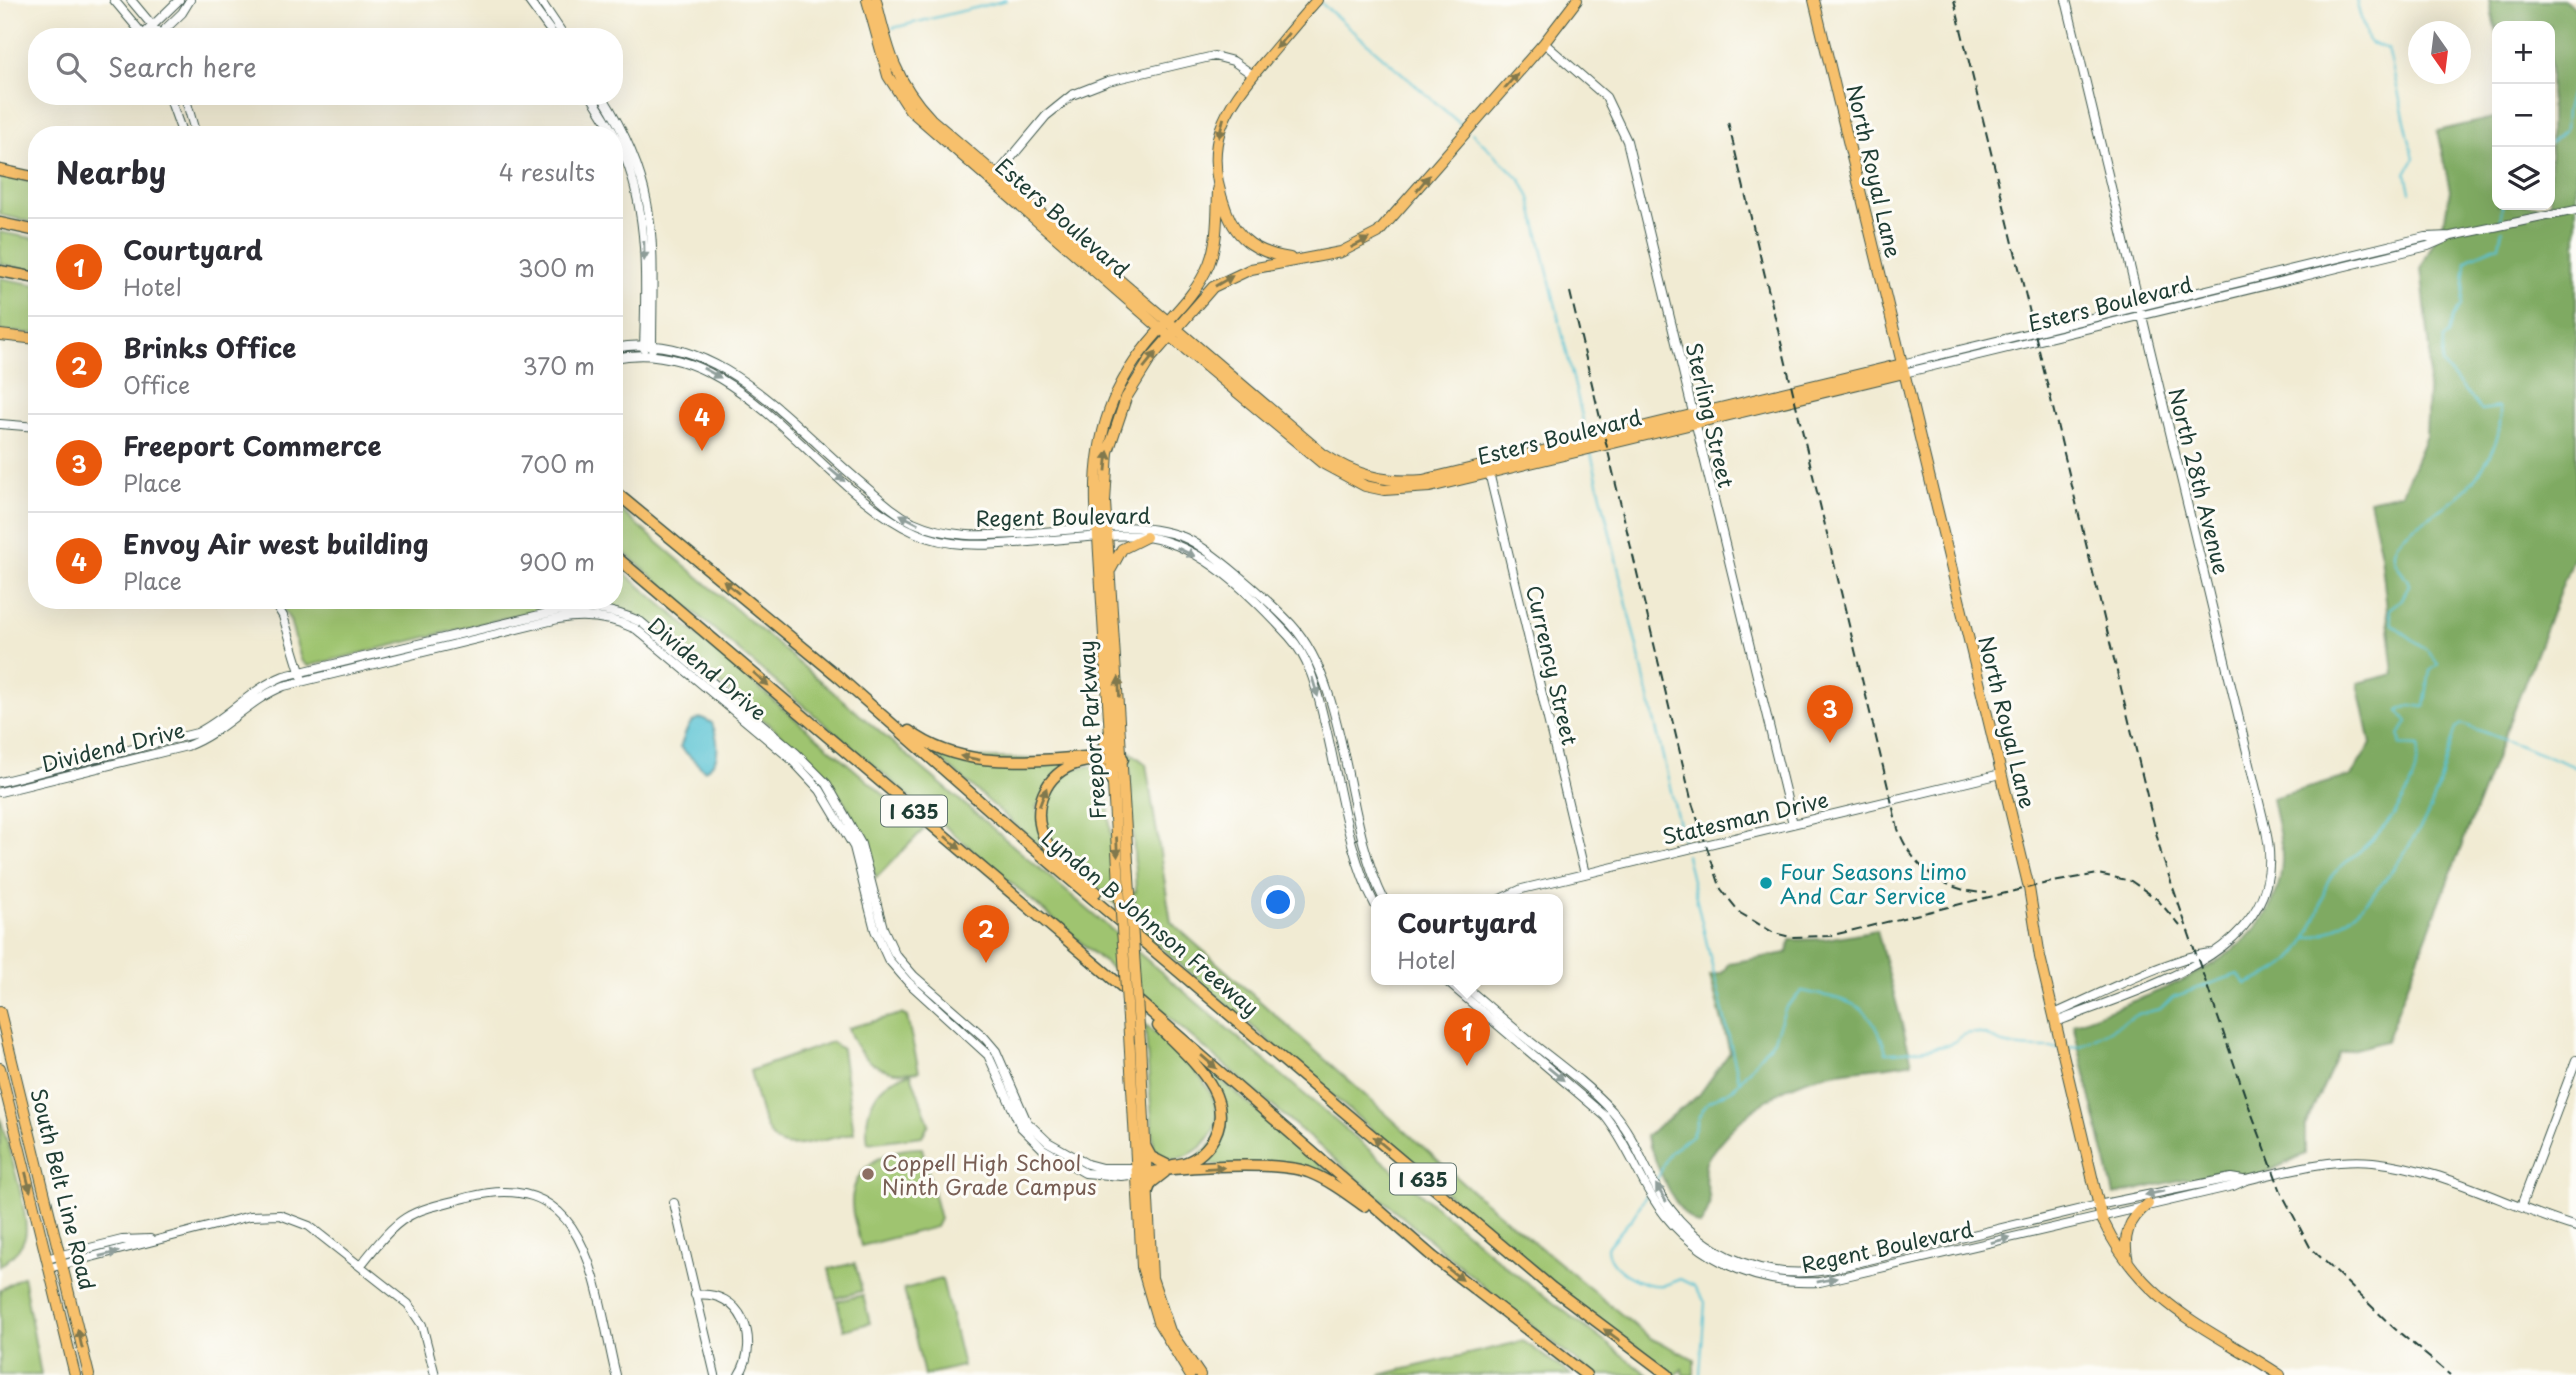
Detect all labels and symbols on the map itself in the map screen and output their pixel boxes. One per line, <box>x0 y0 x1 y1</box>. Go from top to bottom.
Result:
north arrow <box>2408 21 2471 84</box>
one-way arrow <box>1275 32 1290 49</box>
one-way arrow <box>1503 72 1519 90</box>
street label: North Royal Lane <box>1840 81 1910 261</box>
one-way arrow <box>1215 118 1225 139</box>
street label: Esters Boulevard <box>989 150 1137 284</box>
one-way arrow <box>1415 175 1430 192</box>
one-way arrow <box>1350 237 1369 249</box>
one-way arrow <box>638 240 650 262</box>
street label: Esters Boulevard <box>2024 267 2196 339</box>
one-way arrow <box>1214 274 1233 287</box>
street label: Sterling Street <box>1679 339 1743 491</box>
one-way arrow <box>1142 352 1157 370</box>
one-way arrow <box>702 367 722 379</box>
street label: North 28th Avenue <box>2161 385 2239 577</box>
pin: 4 <box>679 393 725 451</box>
street label: Esters Boulevard <box>1473 400 1645 472</box>
one-way arrow <box>1102 450 1113 472</box>
one-way arrow <box>828 467 846 483</box>
street label: Regent Boulevard <box>975 498 1151 534</box>
one-way arrow <box>900 513 919 525</box>
one-way arrow <box>1176 546 1196 557</box>
one-way arrow <box>723 580 740 595</box>
street label: Currency Street <box>1519 582 1587 748</box>
street label: Dividend Drive <box>642 609 774 727</box>
street label: North Royal Lane <box>1971 632 2045 812</box>
street label: Freeport Parkway <box>1069 640 1113 820</box>
one-way arrow <box>752 672 770 687</box>
one-way arrow <box>1113 676 1124 698</box>
one-way arrow <box>1311 676 1321 697</box>
pin: 3 <box>1807 685 1853 743</box>
street label: Dividend Drive <box>38 713 188 779</box>
one-way arrow <box>959 752 981 763</box>
street label: Statesman Drive <box>1659 782 1831 852</box>
one-way arrow <box>1038 786 1049 807</box>
road number: I 635 <box>881 796 947 826</box>
street label: Lyndon B Johnson Freeway <box>1035 821 1267 1023</box>
one-way arrow <box>944 835 961 850</box>
one-way arrow <box>1112 836 1123 858</box>
place label: Four Seasons Limo And Car Service <box>1780 855 1967 911</box>
marker: Four Seasons Limo And Car Service <box>1758 875 1774 891</box>
your location <box>1261 885 1295 919</box>
pin: 2 <box>963 905 1009 963</box>
pin: 1 <box>1444 1008 1490 1066</box>
one-way arrow <box>1200 1054 1217 1069</box>
one-way arrow <box>1547 1066 1564 1081</box>
street label: South Belt Line Road <box>23 1085 105 1293</box>
one-way arrow <box>1372 1135 1390 1151</box>
place label: Coppell High School Ninth Grade Campus <box>882 1146 1097 1202</box>
one-way arrow <box>1204 1163 1226 1174</box>
road number: I 635 <box>1390 1163 1456 1194</box>
marker: Coppell High School Ninth Grade Campus <box>860 1166 876 1182</box>
one-way arrow <box>23 1171 34 1193</box>
one-way arrow <box>1654 1183 1667 1202</box>
one-way arrow <box>2144 1188 2166 1199</box>
street label: Regent Boulevard <box>1798 1212 1976 1280</box>
one-way arrow <box>1990 1234 2012 1245</box>
one-way arrow <box>98 1248 120 1259</box>
one-way arrow <box>1446 1267 1464 1281</box>
one-way arrow <box>1816 1274 1838 1285</box>
one-way arrow <box>75 1328 86 1350</box>
one-way arrow <box>1604 1328 1622 1343</box>

